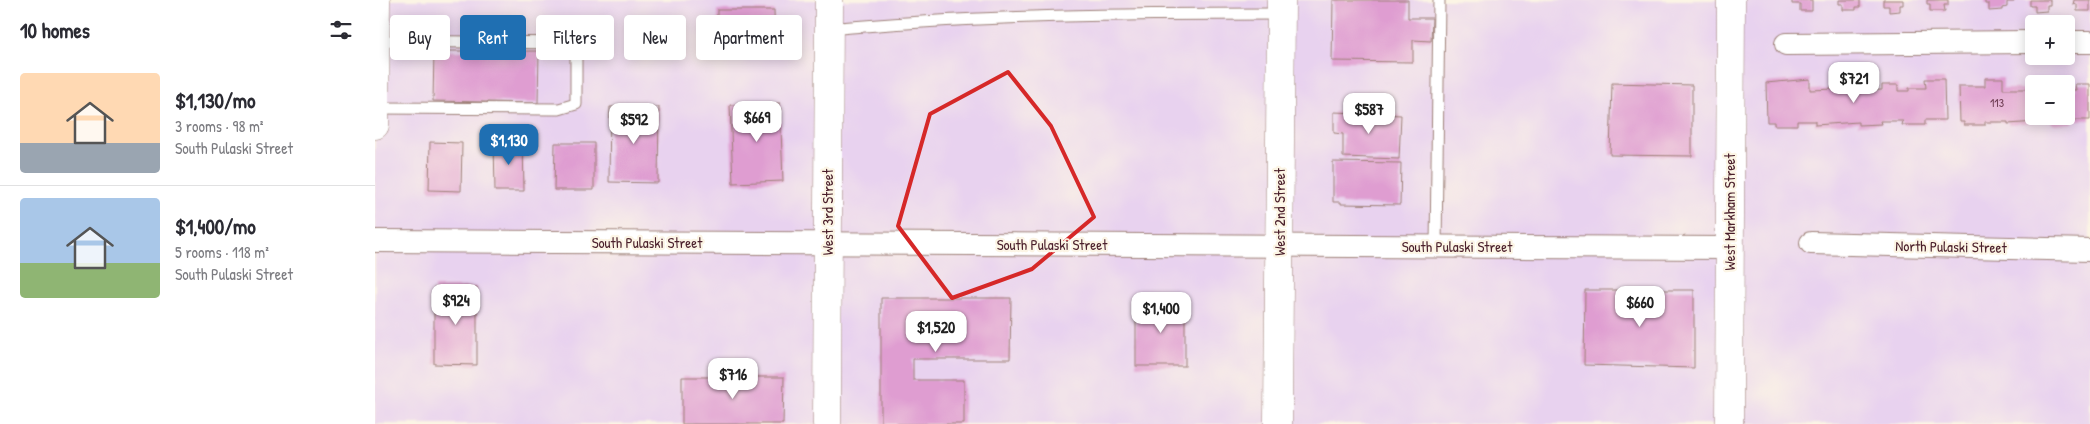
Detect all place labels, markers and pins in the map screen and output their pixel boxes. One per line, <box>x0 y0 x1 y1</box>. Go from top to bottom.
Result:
pin: $721 <box>1824 62 1884 104</box>
pin: $587 <box>1339 92 1399 135</box>
pin: $669 <box>727 100 787 143</box>
pin: $592 <box>604 102 664 145</box>
pin: $1,130 <box>468 124 550 166</box>
pin: $924 <box>426 284 486 326</box>
pin: $660 <box>1610 286 1670 328</box>
pin: $1,400 <box>1120 292 1202 334</box>
pin: $1,520 <box>895 310 977 353</box>
pin: $716 <box>703 358 763 400</box>

